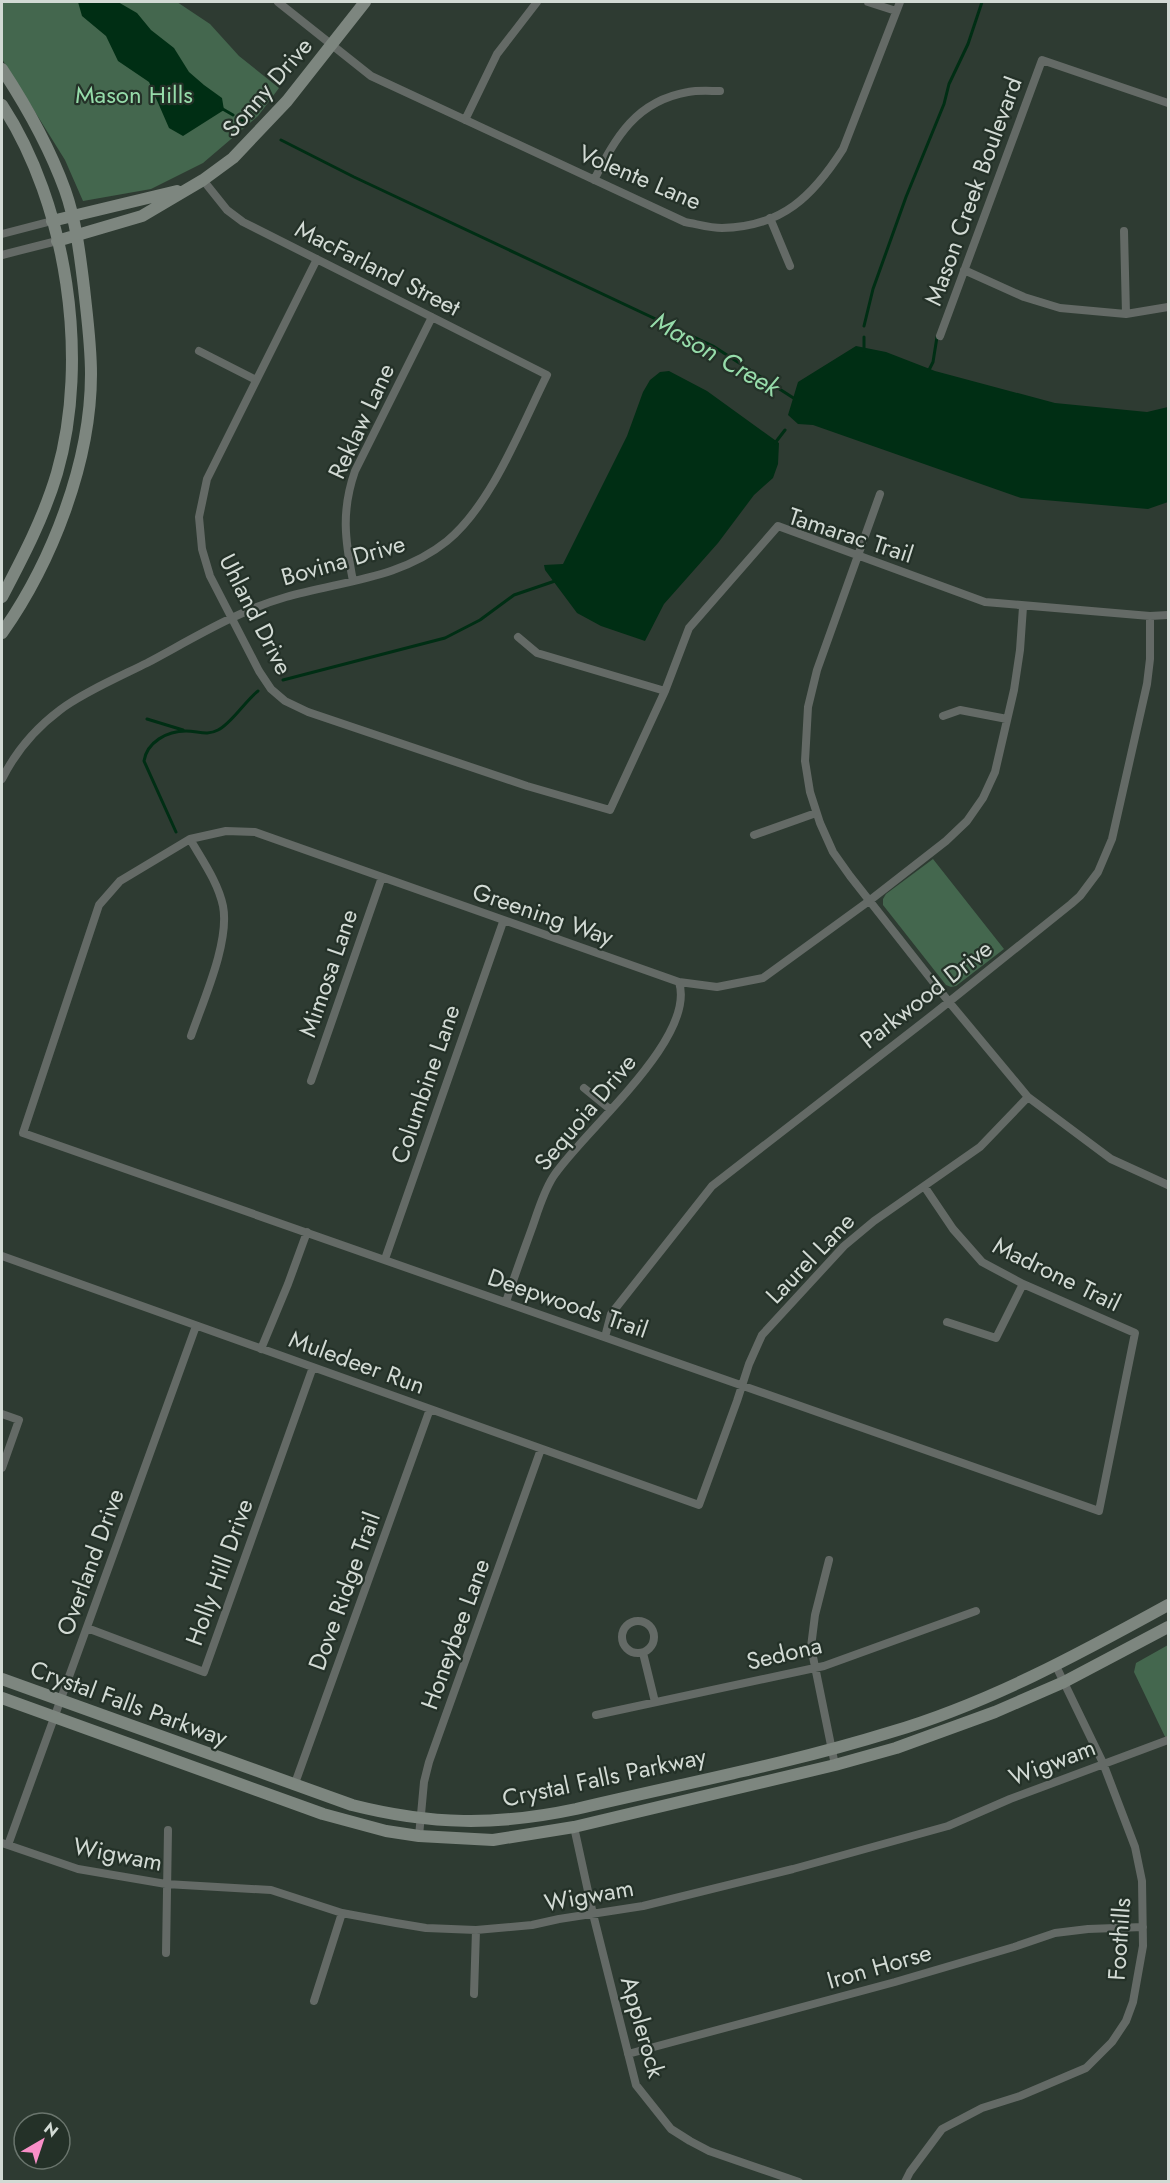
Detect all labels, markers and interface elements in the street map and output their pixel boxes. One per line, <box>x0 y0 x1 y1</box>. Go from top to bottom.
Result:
street label: Sonny Drive <box>214 29 320 145</box>
street label: Mason Creek Boulevard <box>915 72 1031 310</box>
park label: Mason Hills <box>75 77 193 112</box>
street label: Volente Lane <box>573 135 707 219</box>
street label: MacFarland Street <box>289 211 467 325</box>
water label: Mason Creek <box>645 302 789 407</box>
street label: Reklaw Lane <box>319 357 403 485</box>
street label: Tamarac Trail <box>784 498 918 572</box>
street label: Bovina Drive <box>277 526 409 594</box>
street label: Uhland Drive <box>211 547 301 681</box>
street label: Greening Way <box>468 874 619 955</box>
street label: Mimosa Lane <box>290 904 366 1042</box>
street label: Parkwood Drive <box>852 931 1000 1057</box>
street label: Columbine Lane <box>381 1000 469 1168</box>
street label: Sequoia Drive <box>526 1046 644 1178</box>
street label: Laurel Lane <box>757 1204 863 1312</box>
street label: Madrone Trail <box>987 1228 1127 1320</box>
street label: Deepwoods Trail <box>483 1259 653 1347</box>
street label: Muledeer Run <box>284 1321 430 1403</box>
street label: Overland Drive <box>47 1484 133 1640</box>
street label: Holly Hill Drive <box>176 1494 262 1650</box>
street label: Dove Ridge Trail <box>299 1507 389 1675</box>
street label: Honeybee Lane <box>411 1554 499 1714</box>
street label: Sedona <box>743 1627 825 1679</box>
street label: Crystal Falls Parkway <box>25 1651 233 1755</box>
street label: Wigwam <box>1004 1729 1100 1795</box>
street label: Crystal Falls Parkway <box>499 1738 710 1816</box>
street label: Wigwam <box>70 1828 166 1880</box>
street label: Wigwam <box>542 1870 636 1920</box>
street label: Foothills <box>1099 1896 1139 1982</box>
street label: Iron Horse <box>823 1934 935 1998</box>
street label: Applerock <box>612 1972 674 2082</box>
north arrow <box>12 2111 72 2171</box>
text: N <box>39 2117 63 2143</box>

